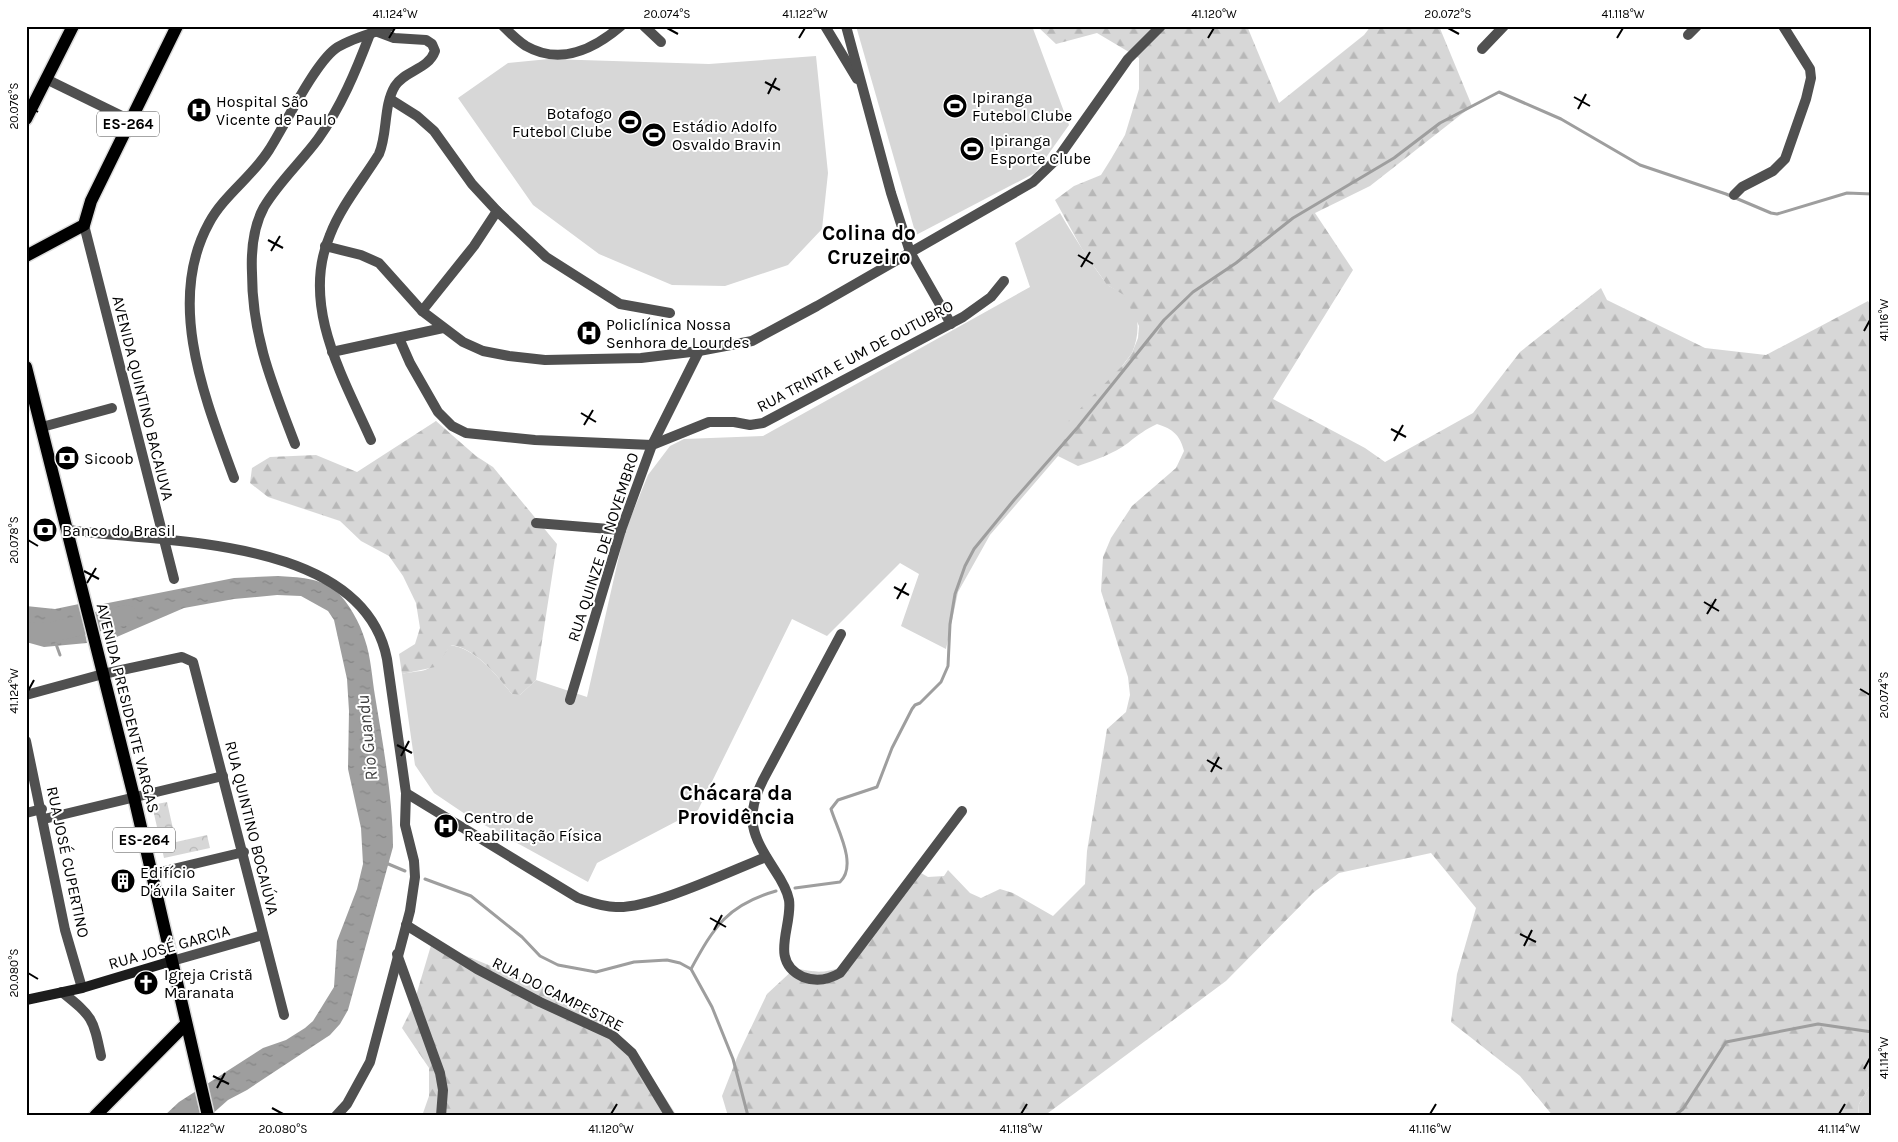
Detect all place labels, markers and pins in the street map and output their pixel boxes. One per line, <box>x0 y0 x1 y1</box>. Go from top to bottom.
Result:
place label: Ipiranga Futebol Clube <box>972 88 1072 125</box>
place label: Hospital São Vicente de Paulo <box>216 92 336 129</box>
sports icon: Ipiranga Futebol Clube <box>942 93 968 119</box>
hospital icon: Hospital São Vicente de Paulo <box>186 97 212 123</box>
place label: Botafogo Futebol Clube <box>512 104 612 141</box>
sports icon: Botafogo Futebol Clube <box>617 109 643 135</box>
place label: Estádio Adolfo Osvaldo Bravin <box>672 117 781 154</box>
sports icon: Estádio Adolfo Osvaldo Bravin <box>641 122 667 148</box>
place label: Ipiranga Esporte Clube <box>990 131 1091 168</box>
sports icon: Ipiranga Esporte Clube <box>959 136 985 162</box>
place label: Policlínica Nossa Senhora de Lourdes <box>606 315 750 352</box>
hospital icon: Policlínica Nossa Senhora de Lourdes <box>576 320 602 346</box>
bank icon: Sicoob <box>54 445 80 471</box>
place label: Sicoob <box>84 449 134 468</box>
bank icon: Banco do Brasil <box>32 517 58 543</box>
place label: Banco do Brasil <box>62 521 175 540</box>
place label: Centro de Reabilitação Física <box>464 808 602 845</box>
hospital icon: Centro de Reabilitação Física <box>433 813 459 839</box>
place label: Edifício D'ávila Saiter <box>140 863 235 900</box>
building icon: Edifício D'ávila Saiter <box>110 868 136 894</box>
place label: Igreja Cristã Maranata <box>164 965 253 1002</box>
church icon: Igreja Cristã Maranata <box>133 970 159 996</box>

